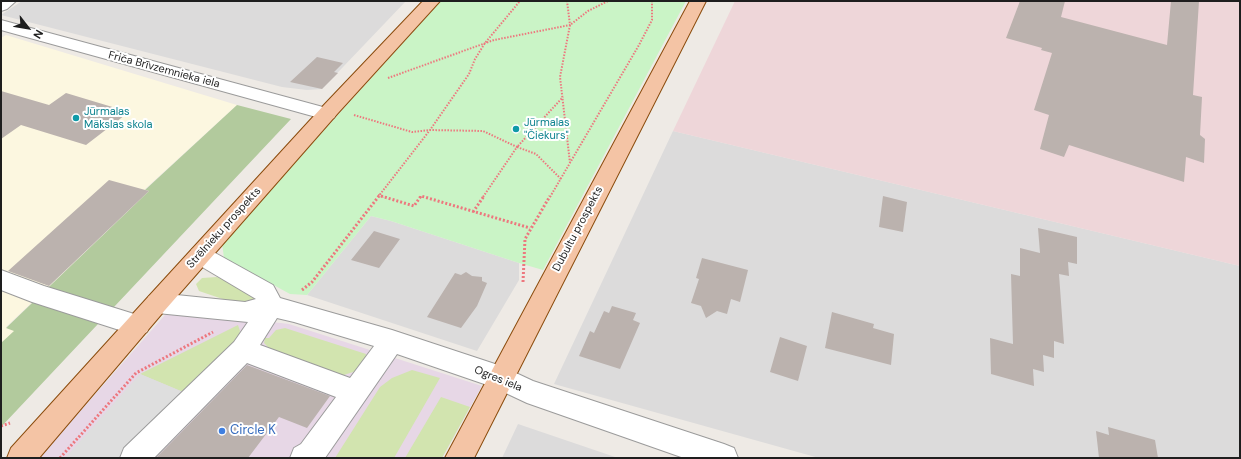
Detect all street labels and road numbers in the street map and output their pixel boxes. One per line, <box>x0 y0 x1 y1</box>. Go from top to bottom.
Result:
street label: Friča Brīvzemnieka iela <box>107 49 221 91</box>
street label: Dubultu prospekts <box>550 184 606 274</box>
street label: Strēlnieku prospekts <box>184 185 264 271</box>
street label: Ogres iela <box>472 363 524 395</box>

